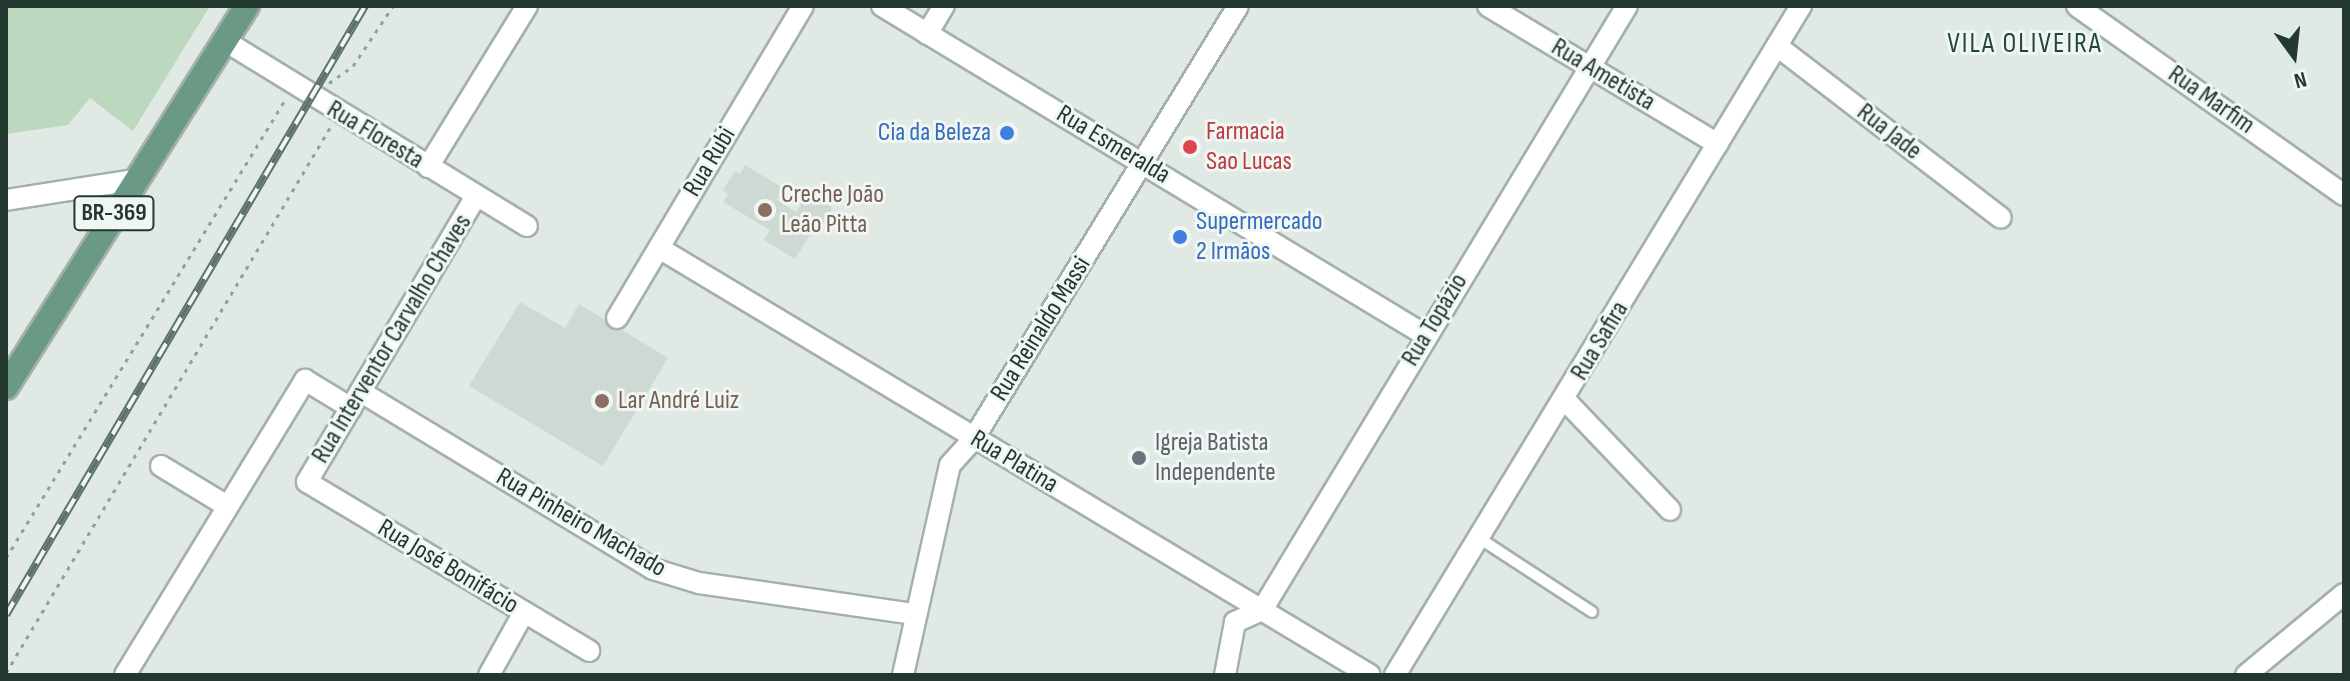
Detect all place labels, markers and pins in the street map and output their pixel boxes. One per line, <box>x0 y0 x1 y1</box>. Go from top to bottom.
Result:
place label: Farmacia Sao Lucas <box>1206 116 1292 178</box>
place label: Cia da Beleza <box>878 117 991 149</box>
marker: Cia da Beleza <box>998 124 1016 142</box>
marker: Farmacia Sao Lucas <box>1181 138 1199 156</box>
place label: Creche João Leão Pitta <box>781 179 884 240</box>
marker: Creche João Leão Pitta <box>756 201 774 219</box>
place label: Supermercado 2 Irmãos <box>1196 206 1323 268</box>
marker: Supermercado 2 Irmãos <box>1171 228 1189 246</box>
place label: Lar André Luiz <box>618 385 739 417</box>
marker: Lar André Luiz <box>593 392 611 410</box>
place label: Igreja Batista Independente <box>1155 427 1276 488</box>
marker: Igreja Batista Independente <box>1130 449 1148 467</box>

